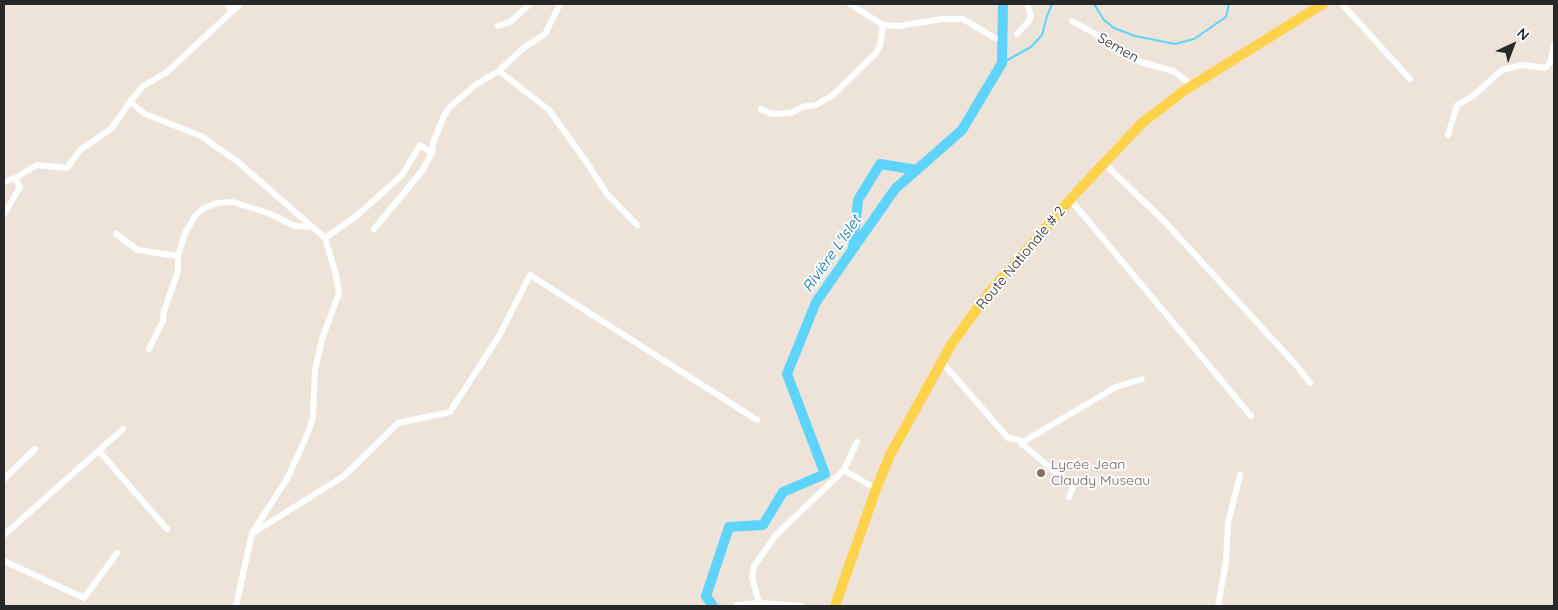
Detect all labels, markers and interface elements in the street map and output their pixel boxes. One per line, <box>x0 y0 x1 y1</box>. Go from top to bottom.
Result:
north arrow <box>1488 20 1538 70</box>
text: N <box>1513 24 1533 44</box>
street label: Semen <box>1095 30 1141 66</box>
street label: Route Nationale # 2 <box>973 203 1069 313</box>
water label: Rivière L'Islet <box>799 212 865 296</box>
place label: Lycée Jean Claudy Museau <box>1051 457 1150 490</box>
marker: Lycée Jean Claudy Museau <box>1035 467 1047 479</box>

